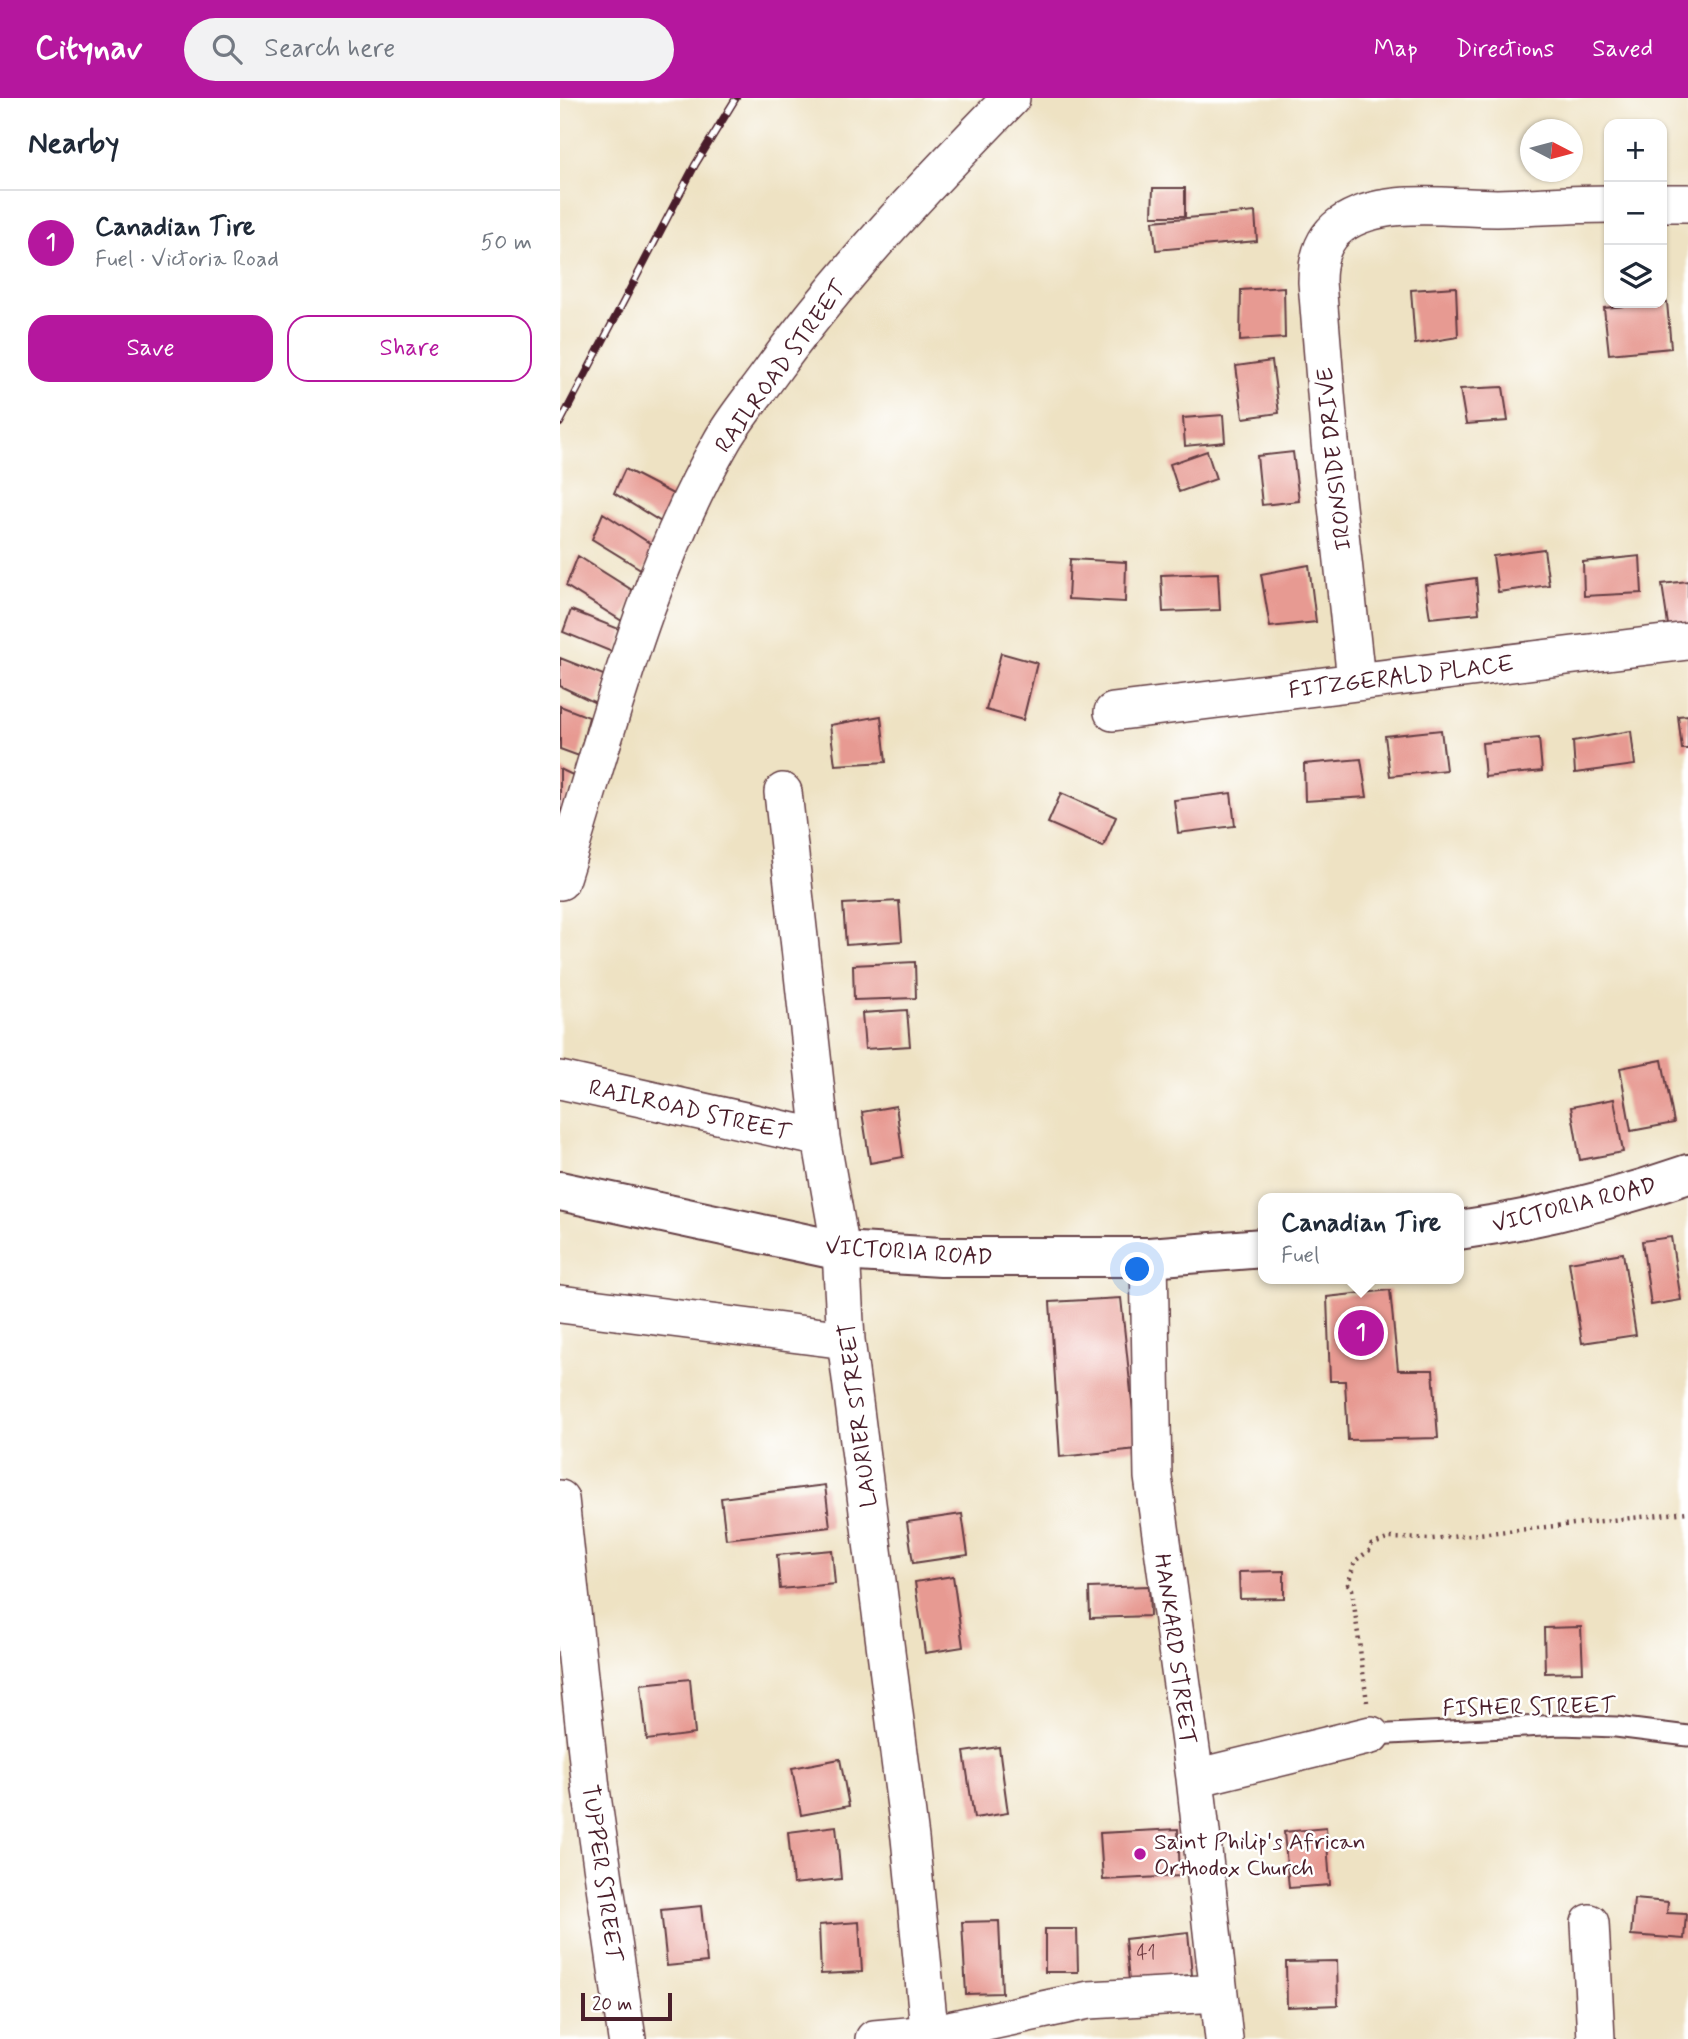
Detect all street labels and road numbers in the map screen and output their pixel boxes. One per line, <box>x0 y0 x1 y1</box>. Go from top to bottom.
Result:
street label: RAILROAD STREET <box>709 274 855 459</box>
street label: IRONSIDE DRIVE <box>1310 366 1360 552</box>
street label: FITZGERALD PLACE <box>1287 649 1515 707</box>
street label: RAILROAD STREET <box>586 1073 795 1149</box>
street label: VICTORIA ROAD <box>1489 1171 1660 1241</box>
street label: VICTORIA ROAD <box>824 1232 994 1274</box>
street label: LAURIER STREET <box>833 1321 885 1509</box>
street label: HANKARD STREET <box>1146 1552 1202 1747</box>
street label: FISHER STREET <box>1442 1691 1617 1725</box>
street label: TUPPER STREET <box>574 1783 628 1965</box>

